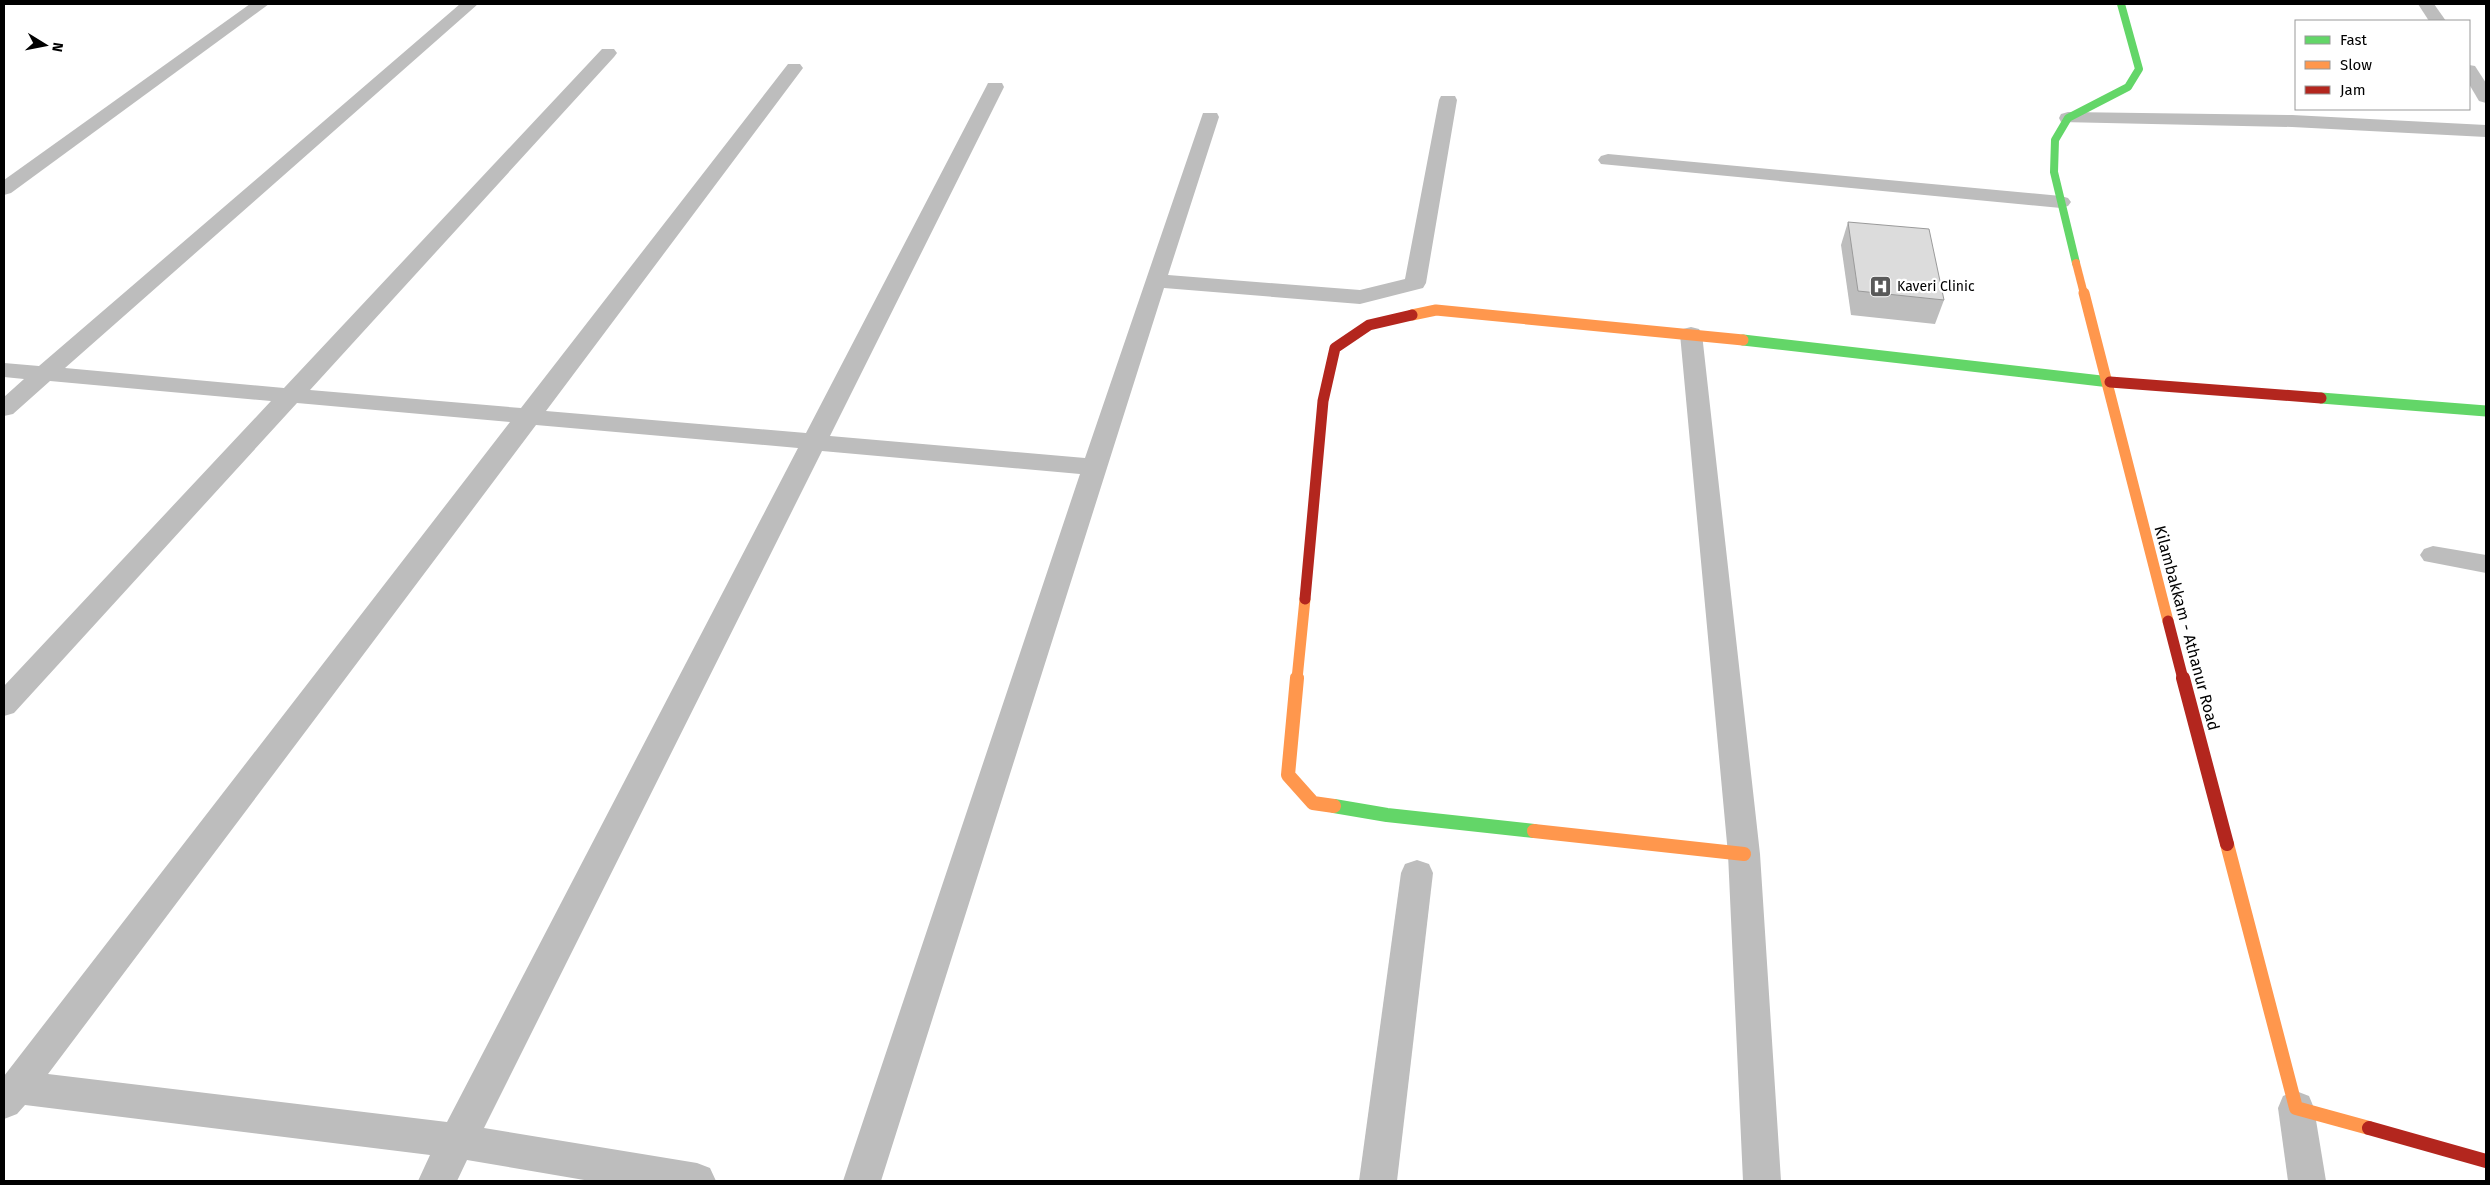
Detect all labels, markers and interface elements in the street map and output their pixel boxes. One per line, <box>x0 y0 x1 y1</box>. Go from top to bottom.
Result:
north arrow <box>20 20 70 70</box>
legend <box>2295 20 2470 110</box>
text: Fast <box>2340 31 2367 49</box>
text: N <box>48 41 66 53</box>
text: Slow <box>2340 56 2372 74</box>
text: Jam <box>2340 81 2366 99</box>
hospital icon: Kaveri Clinic <box>1869 274 1893 298</box>
place label: Kaveri Clinic <box>1897 278 1975 295</box>
street label: Kilambakkam - Athanur Road <box>2150 523 2224 733</box>

